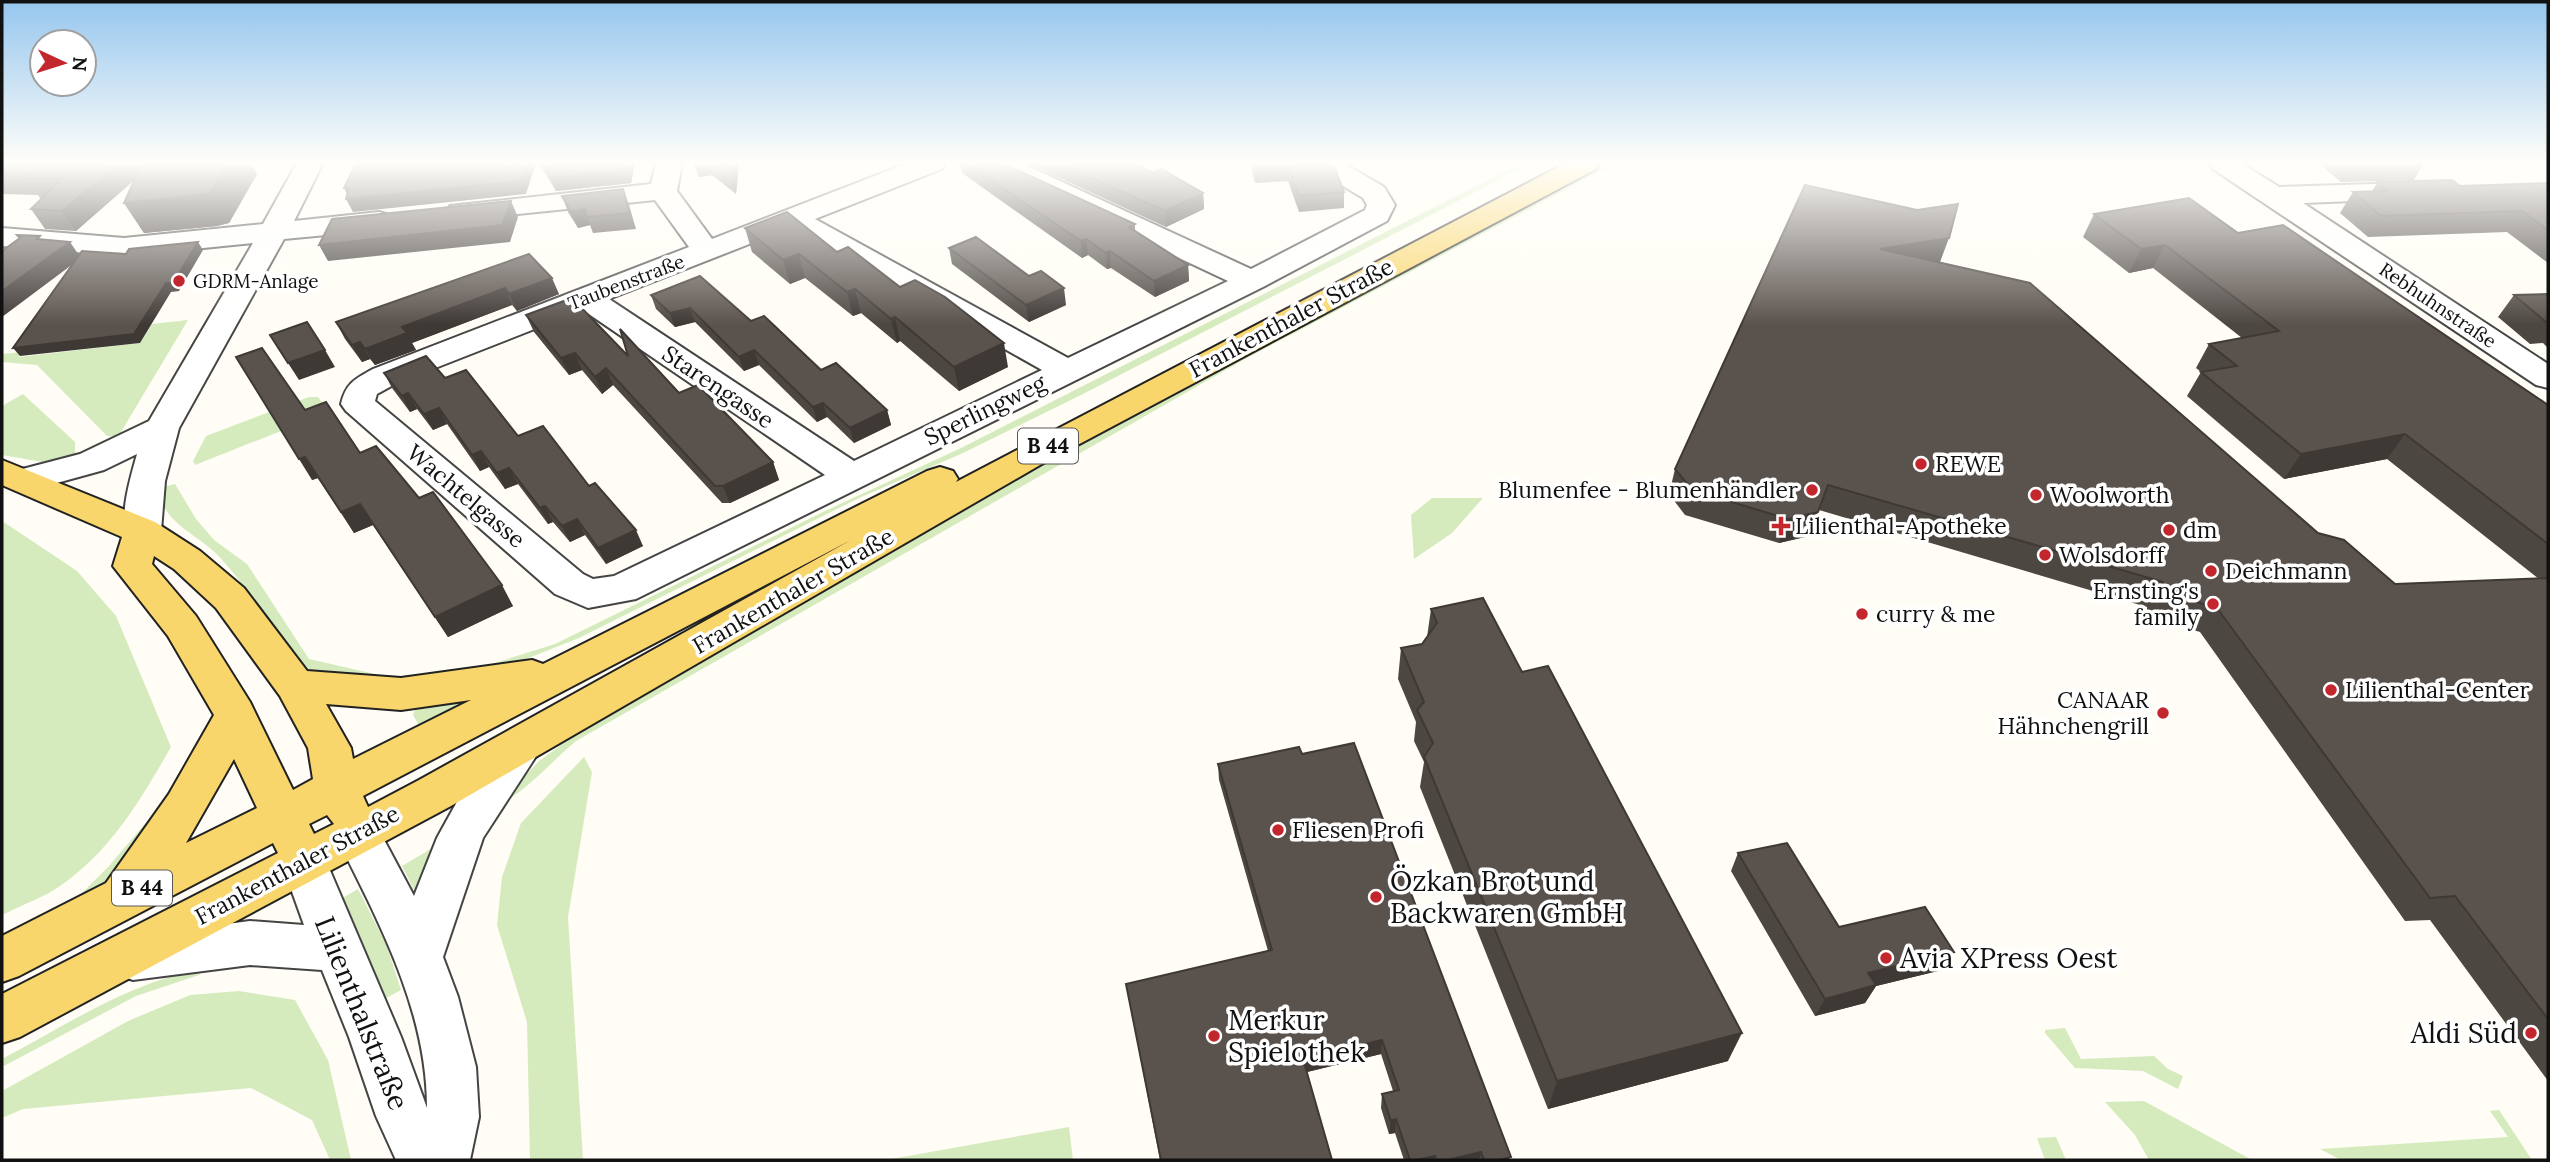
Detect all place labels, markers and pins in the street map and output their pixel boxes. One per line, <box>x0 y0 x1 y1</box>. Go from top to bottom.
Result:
place label: GDRM-Anlage <box>193 269 319 293</box>
marker: GDRM-Anlage <box>171 273 187 289</box>
place label: REWE <box>1935 449 2001 478</box>
marker: REWE <box>1913 456 1929 472</box>
place label: Blumenfee - Blumenhändler <box>1498 475 1798 504</box>
place label: Woolworth <box>2050 480 2170 509</box>
marker: Blumenfee - Blumenhändler <box>1804 482 1820 498</box>
marker: Woolworth <box>2028 487 2044 503</box>
place label: Lilienthal-Apotheke <box>1795 511 2007 540</box>
place label: dm <box>2183 515 2217 544</box>
marker: Lilienthal-Apotheke <box>1773 518 1789 534</box>
marker: dm <box>2161 522 2177 538</box>
place label: Wolsdorff <box>2059 540 2167 569</box>
marker: Wolsdorff <box>2037 547 2053 563</box>
place label: Deichmann <box>2225 556 2347 585</box>
marker: Deichmann <box>2203 563 2219 579</box>
place label: Ernsting's family <box>2093 576 2200 631</box>
marker: Ernsting's family <box>2205 596 2221 612</box>
place label: curry & me <box>1876 599 1996 628</box>
marker: curry & me <box>1854 606 1870 622</box>
place label: Lilienthal-Center <box>2345 675 2529 704</box>
marker: Lilienthal-Center <box>2323 682 2339 698</box>
place label: CANAAR Hähnchengrill <box>1998 685 2150 740</box>
marker: CANAAR Hähnchengrill <box>2155 705 2171 721</box>
place label: Fliesen Profi <box>1292 815 1424 844</box>
marker: Fliesen Profi <box>1270 822 1286 838</box>
place label: Özkan Brot und Backwaren GmbH <box>1390 863 1624 931</box>
marker: Özkan Brot und Backwaren GmbH <box>1368 889 1384 905</box>
place label: Avia XPress Oest <box>1899 940 2118 976</box>
marker: Avia XPress Oest <box>1878 950 1894 966</box>
place label: Merkur Spielothek <box>1228 1002 1365 1070</box>
place label: Aldi Süd <box>2410 1015 2517 1051</box>
marker: Aldi Süd <box>2523 1025 2539 1041</box>
marker: Merkur Spielothek <box>1206 1028 1222 1044</box>

